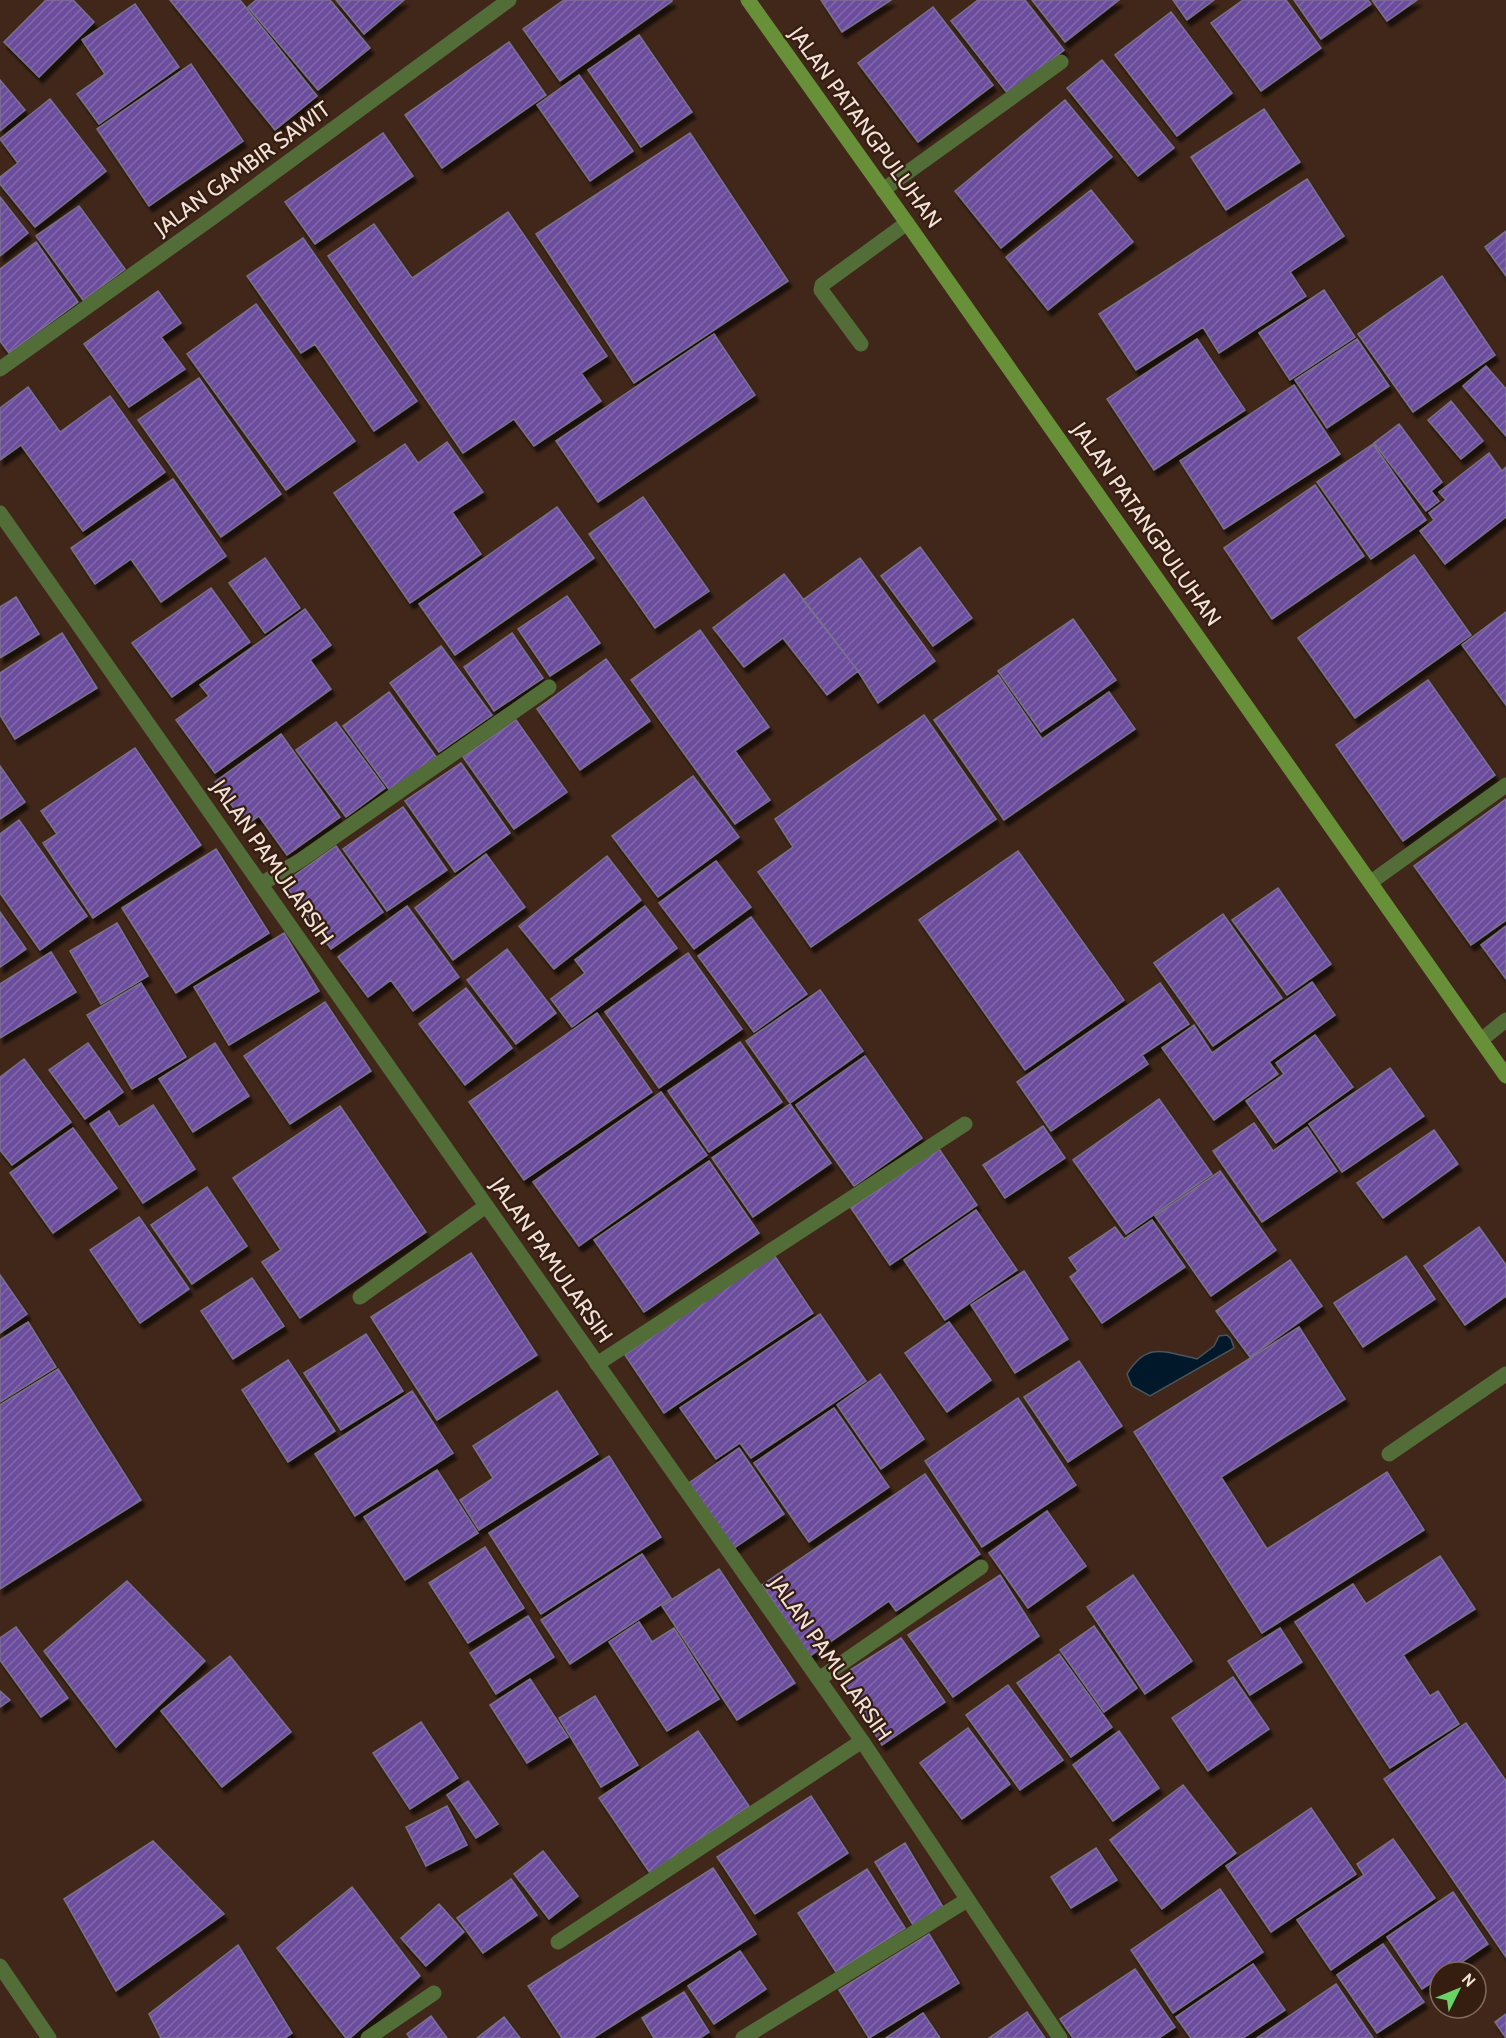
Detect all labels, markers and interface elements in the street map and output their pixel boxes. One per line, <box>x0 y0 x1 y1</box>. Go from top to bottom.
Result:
street label: JALAN PATANGPULUHAN <box>783 21 948 233</box>
street label: JALAN GAMBIR SAWIT <box>148 95 336 242</box>
street label: JALAN PATANGPULUHAN <box>1065 417 1227 631</box>
street label: JALAN PAMULARSIH <box>205 774 340 950</box>
street label: JALAN PAMULARSIH <box>484 1172 619 1348</box>
street label: JALAN PAMULARSIH <box>763 1570 898 1746</box>
north arrow <box>1428 1960 1488 2020</box>
text: N <box>1458 1969 1479 1991</box>

